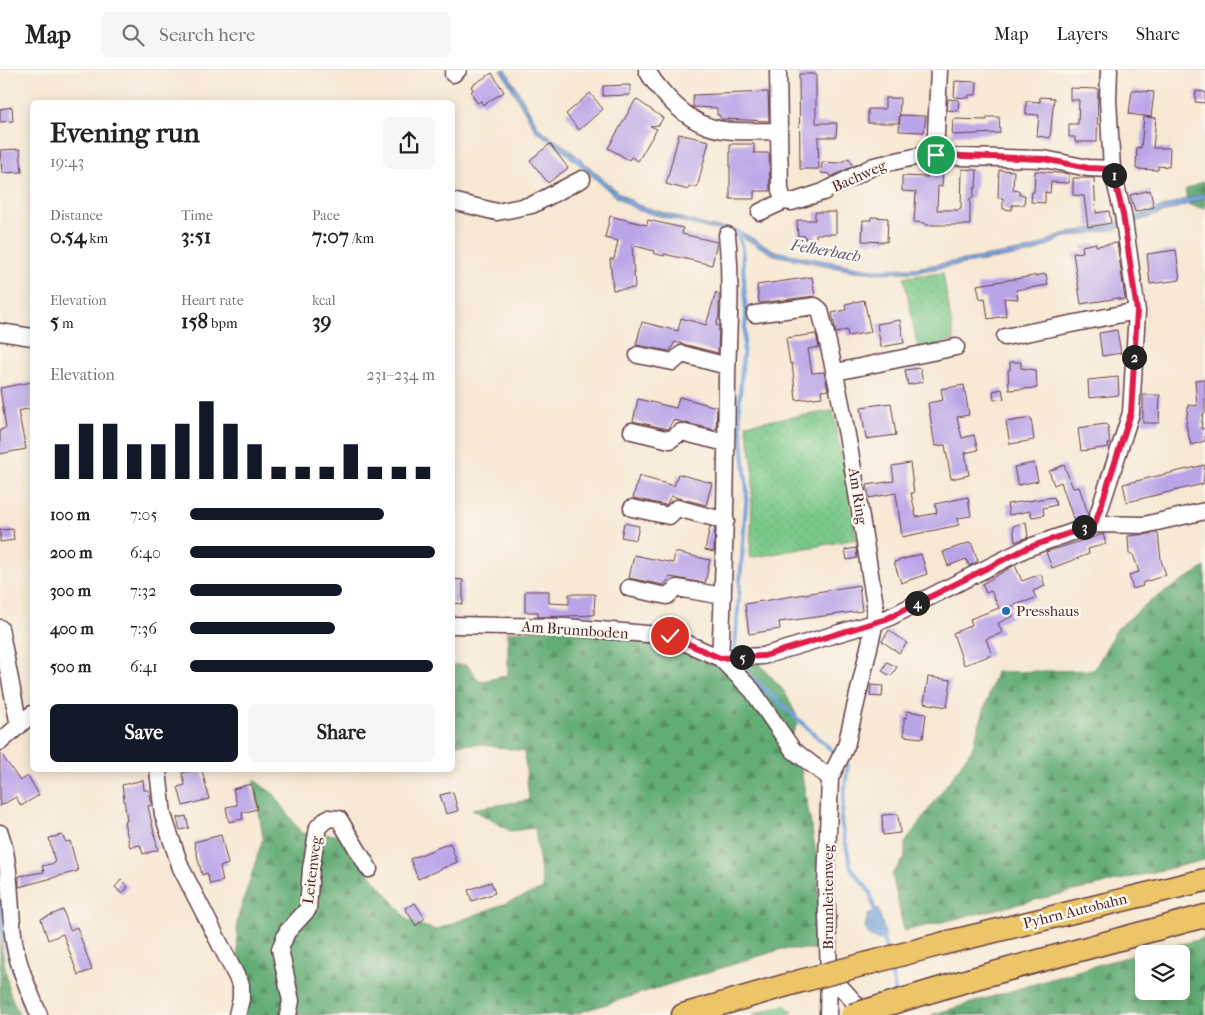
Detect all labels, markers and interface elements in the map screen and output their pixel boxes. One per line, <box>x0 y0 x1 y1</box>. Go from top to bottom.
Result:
search box <box>101 12 451 57</box>
text: Map <box>25 21 71 49</box>
icon: search <box>119 21 147 49</box>
text: Search here <box>159 24 255 46</box>
text: Map <box>994 24 1028 45</box>
text: Layers <box>1056 24 1108 45</box>
text: Share <box>1136 24 1180 45</box>
text: Evening run <box>50 116 200 149</box>
button: share <box>383 117 435 169</box>
pin <box>915 134 957 176</box>
icon: arrive <box>922 141 950 169</box>
text: 19:43 <box>50 152 84 171</box>
street label: Bachweg <box>829 156 890 196</box>
pin: 1 <box>1102 162 1126 188</box>
text: 1 <box>1112 167 1117 184</box>
text: Distance <box>50 207 103 224</box>
text: Time <box>181 207 213 224</box>
text: Pace <box>312 207 340 224</box>
text: 0.54 <box>50 224 86 248</box>
text: 3:51 <box>181 224 211 248</box>
text: 7:07 <box>312 224 349 248</box>
text: km <box>86 230 108 247</box>
text: /km <box>349 230 374 247</box>
water label: Felberbach <box>788 235 862 266</box>
text: Elevation <box>50 292 107 309</box>
text: Heart rate <box>181 292 244 309</box>
text: kcal <box>312 292 336 309</box>
text: 5 <box>50 309 59 333</box>
text: 158 <box>181 309 208 333</box>
text: 39 <box>312 309 332 333</box>
text: m <box>59 315 74 332</box>
text: bpm <box>208 315 238 332</box>
pin: 2 <box>1122 344 1146 370</box>
text: 2 <box>1131 349 1138 366</box>
text: Elevation <box>50 365 115 384</box>
text: 231–234 m <box>367 365 435 384</box>
street label: Am Ring <box>844 465 872 527</box>
text: 100 m <box>50 505 90 524</box>
text: 7:05 <box>130 505 157 524</box>
pin: 3 <box>1072 514 1096 540</box>
text: 3 <box>1082 519 1087 536</box>
text: 200 m <box>50 543 93 562</box>
text: 6:40 <box>130 543 161 562</box>
text: 300 m <box>50 581 91 600</box>
text: 7:32 <box>130 581 156 600</box>
pin: 4 <box>904 590 930 616</box>
text: 4 <box>913 595 922 612</box>
place label: Presshaus <box>1016 602 1080 620</box>
marker: Presshaus <box>1000 605 1012 617</box>
pin <box>649 615 691 657</box>
street label: Am Brunnboden <box>520 617 629 643</box>
text: 400 m <box>50 619 94 638</box>
text: 7:36 <box>130 619 157 638</box>
icon: check <box>656 622 684 650</box>
pin: 5 <box>730 644 754 670</box>
text: 5 <box>739 649 746 666</box>
text: 500 m <box>50 657 91 676</box>
text: 6:41 <box>130 657 158 676</box>
button: Save <box>50 704 238 762</box>
button: Share <box>248 704 435 762</box>
street label: Leitenweg <box>299 834 325 905</box>
street label: Brunnleitenweg <box>819 843 837 950</box>
street label: Pyhrn Autobahn <box>1021 889 1129 933</box>
map controls <box>1135 945 1190 1000</box>
button: layers <box>1135 945 1190 1000</box>

